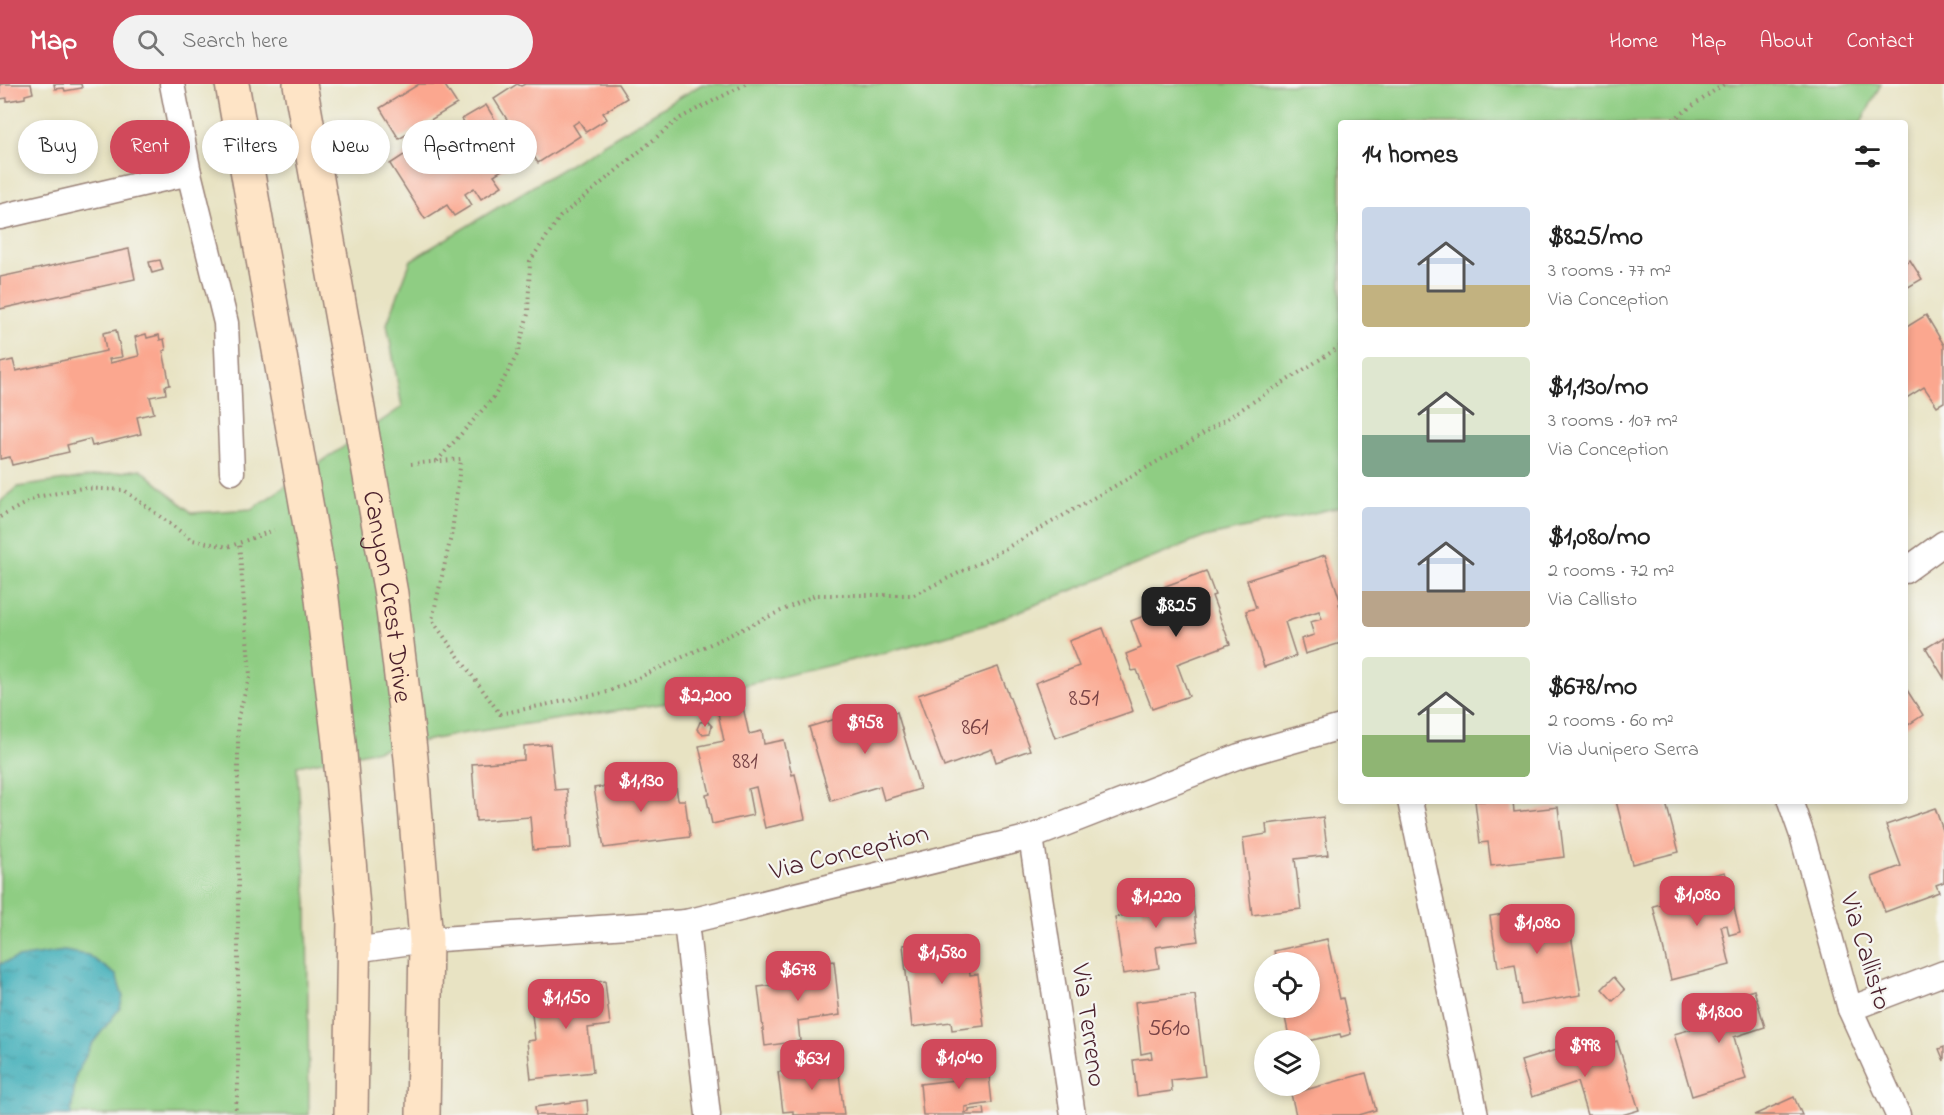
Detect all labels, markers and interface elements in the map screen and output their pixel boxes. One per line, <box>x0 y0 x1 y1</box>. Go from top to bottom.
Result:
search box <box>113 15 533 69</box>
text: Map <box>30 22 77 63</box>
icon: search <box>134 26 167 59</box>
text: Search here <box>182 26 288 58</box>
text: Home <box>1609 27 1658 57</box>
text: Map <box>1691 27 1726 57</box>
text: About <box>1759 27 1813 57</box>
text: Contact <box>1846 27 1914 57</box>
chip: Buy <box>18 120 98 174</box>
chip: Rent <box>110 120 190 174</box>
chip: Filters <box>202 120 299 174</box>
chip: New <box>311 120 390 174</box>
chip: Apartment <box>402 120 537 174</box>
text: 14 homes <box>1362 137 1458 175</box>
icon: filters <box>1851 140 1884 173</box>
text: $825/mo <box>1548 219 1643 257</box>
icon: home <box>1410 231 1482 303</box>
text: 3 rooms · 77 m² <box>1548 257 1671 286</box>
text: Via Conception <box>1548 286 1668 315</box>
text: $1,130/mo <box>1548 369 1648 407</box>
icon: home <box>1410 381 1482 453</box>
text: 3 rooms · 107 m² <box>1548 407 1678 436</box>
text: Via Conception <box>1548 436 1668 465</box>
street label: Canyon Crest Drive <box>351 488 421 706</box>
text: $1,080/mo <box>1548 519 1650 557</box>
icon: home <box>1410 531 1482 603</box>
text: 2 rooms · 72 m² <box>1548 557 1675 586</box>
text: Via Callisto <box>1548 586 1637 615</box>
pin: $825 <box>1140 587 1212 638</box>
text: $825 <box>1156 592 1196 621</box>
text: $678/mo <box>1548 669 1637 707</box>
pin: $2,200 <box>656 677 754 728</box>
icon: home <box>1410 681 1482 753</box>
text: $2,200 <box>679 682 731 711</box>
house number: 851 <box>1069 682 1100 717</box>
pin: $958 <box>829 704 901 755</box>
text: 2 rooms · 60 m² <box>1548 707 1674 736</box>
text: $958 <box>846 709 884 738</box>
house number: 861 <box>961 711 989 746</box>
text: Via Junipero Serra <box>1548 736 1699 765</box>
house number: 881 <box>732 745 758 780</box>
pin: $1,130 <box>592 762 690 813</box>
text: $1,130 <box>618 767 664 796</box>
street label: Via Conception <box>765 815 933 892</box>
pin: $1,080 <box>1648 876 1746 927</box>
pin: $1,220 <box>1107 878 1205 929</box>
text: $1,080 <box>1674 881 1720 910</box>
text: $1,220 <box>1131 883 1181 912</box>
street label: Via Callisto <box>1828 887 1901 1015</box>
pin: $1,080 <box>1488 904 1586 955</box>
text: $1,080 <box>1514 909 1560 938</box>
pin: $1,580 <box>893 934 991 985</box>
text: $1,580 <box>917 939 967 968</box>
pin: $678 <box>762 951 834 1002</box>
map controls <box>1254 952 1320 1096</box>
button: locate <box>1254 952 1320 1018</box>
text: $678 <box>780 956 816 985</box>
street label: Via Terreno <box>1059 960 1115 1089</box>
pin: $1,150 <box>517 979 615 1030</box>
text: $1,150 <box>542 984 590 1013</box>
pin: $1,800 <box>1670 993 1768 1044</box>
text: $1,800 <box>1696 998 1742 1027</box>
house number: 5610 <box>1148 1012 1190 1047</box>
pin: $998 <box>1549 1027 1621 1078</box>
button: layers <box>1254 1030 1320 1096</box>
text: $998 <box>1569 1032 1601 1061</box>
pin: $1,040 <box>910 1039 1008 1090</box>
pin: $631 <box>776 1040 848 1091</box>
text: $1,040 <box>935 1044 983 1073</box>
text: $631 <box>794 1045 830 1074</box>

